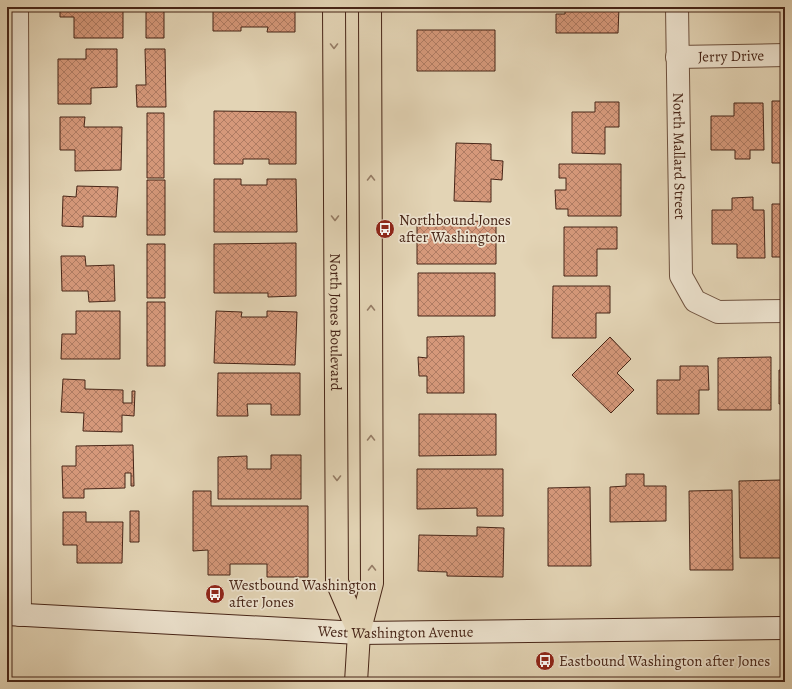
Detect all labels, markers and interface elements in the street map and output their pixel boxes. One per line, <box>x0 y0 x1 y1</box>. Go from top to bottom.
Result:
one-way arrow <box>330 43 338 49</box>
street label: Jerry Drive <box>698 45 765 67</box>
street label: North Mallard Street <box>668 92 690 220</box>
one-way arrow <box>367 175 375 181</box>
place label: Northbound Jones after Washington <box>399 210 511 247</box>
one-way arrow <box>331 215 339 221</box>
bus stop icon: Northbound Jones after Washington <box>374 218 396 240</box>
street label: North Jones Boulevard <box>325 253 346 392</box>
one-way arrow <box>367 305 375 311</box>
one-way arrow <box>367 435 375 441</box>
one-way arrow <box>332 475 341 481</box>
one-way arrow <box>368 565 376 571</box>
place label: Westbound Washington after Jones <box>228 575 376 612</box>
bus stop icon: Westbound Washington after Jones <box>204 583 226 605</box>
street label: West Washington Avenue <box>316 621 474 643</box>
bus stop icon: Eastbound Washington after Jones <box>534 650 556 672</box>
place label: Eastbound Washington after Jones <box>559 651 770 671</box>

